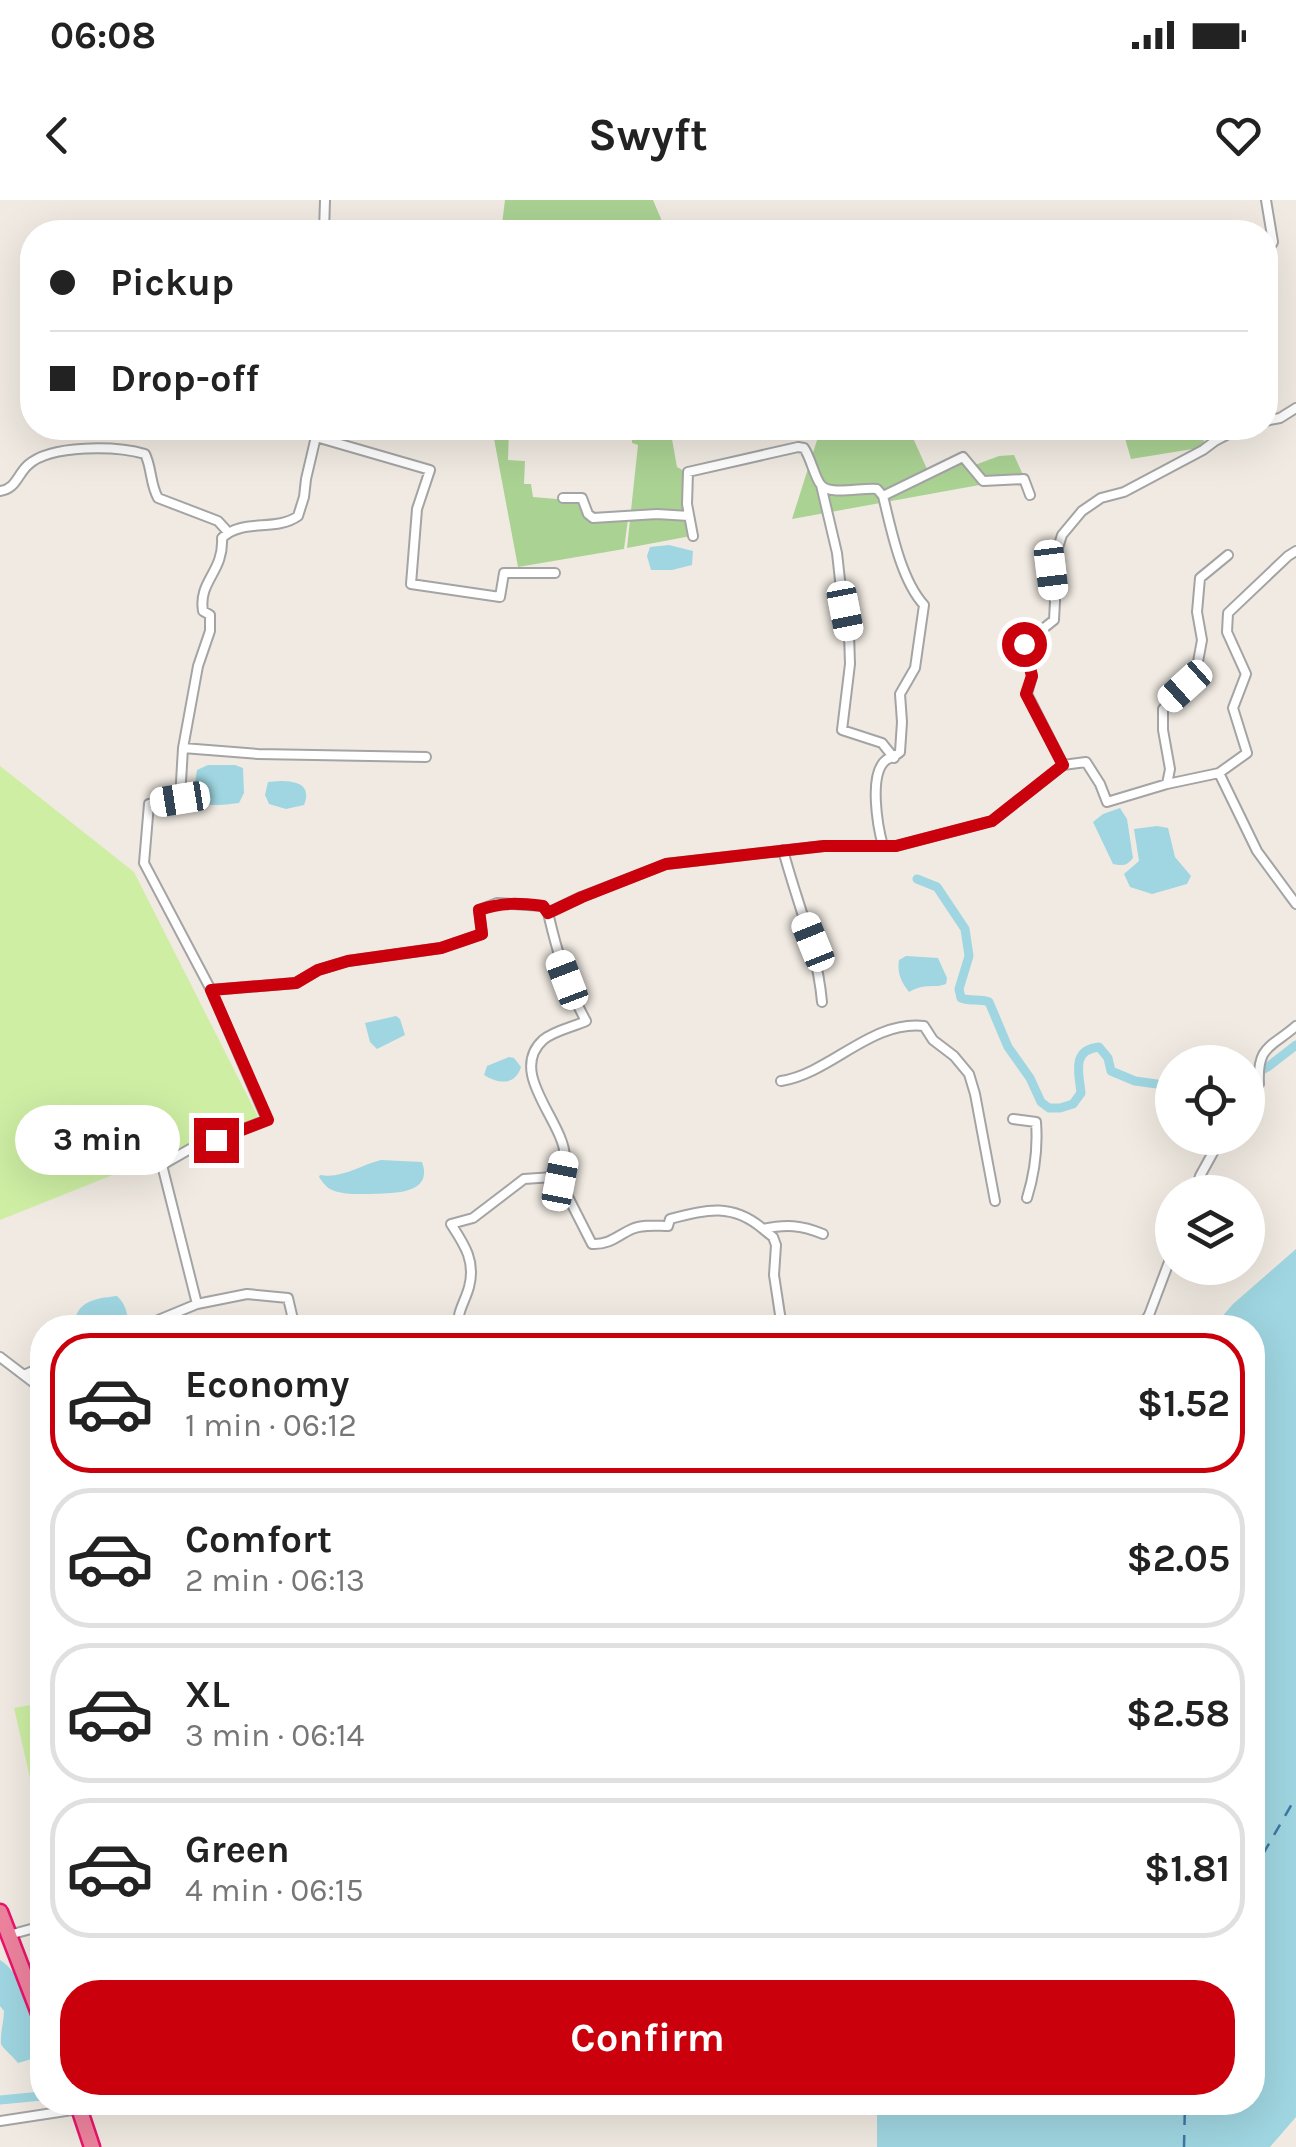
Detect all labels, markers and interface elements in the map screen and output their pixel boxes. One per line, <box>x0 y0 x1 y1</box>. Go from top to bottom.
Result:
text: 06:08 <box>50 13 156 58</box>
icon: back <box>30 108 85 163</box>
icon: heart <box>1211 108 1266 163</box>
text: Swyft <box>588 109 708 161</box>
text: Pickup <box>110 260 234 305</box>
text: Drop-off <box>110 356 259 401</box>
car <box>1032 538 1070 602</box>
car <box>825 579 865 643</box>
route start <box>1002 622 1047 667</box>
car <box>1153 655 1217 717</box>
car <box>148 779 212 819</box>
car <box>788 909 838 975</box>
car <box>542 947 592 1013</box>
map controls <box>1155 1045 1265 1285</box>
button: locate <box>1155 1045 1265 1155</box>
callout: 3 min <box>16 1105 181 1175</box>
route end <box>194 1118 239 1163</box>
text: 3 min <box>53 1121 142 1158</box>
car <box>540 1149 580 1213</box>
button: layers <box>1155 1175 1265 1285</box>
icon: car <box>65 1358 155 1448</box>
text: Economy <box>185 1362 349 1407</box>
text: $1.52 <box>1137 1381 1230 1426</box>
text: 1 min · 06:12 <box>185 1407 357 1444</box>
icon: car <box>65 1513 155 1603</box>
text: Comfort <box>185 1517 332 1562</box>
text: $2.05 <box>1127 1536 1230 1581</box>
text: 2 min · 06:13 <box>185 1562 365 1599</box>
icon: car <box>65 1668 155 1758</box>
text: XL <box>185 1672 230 1717</box>
text: $2.58 <box>1126 1691 1230 1736</box>
text: 3 min · 06:14 <box>185 1717 364 1754</box>
icon: car <box>65 1823 155 1913</box>
text: Green <box>185 1827 290 1872</box>
text: $1.81 <box>1144 1846 1230 1891</box>
text: 4 min · 06:15 <box>185 1872 364 1909</box>
button: Confirm <box>60 1980 1235 2095</box>

